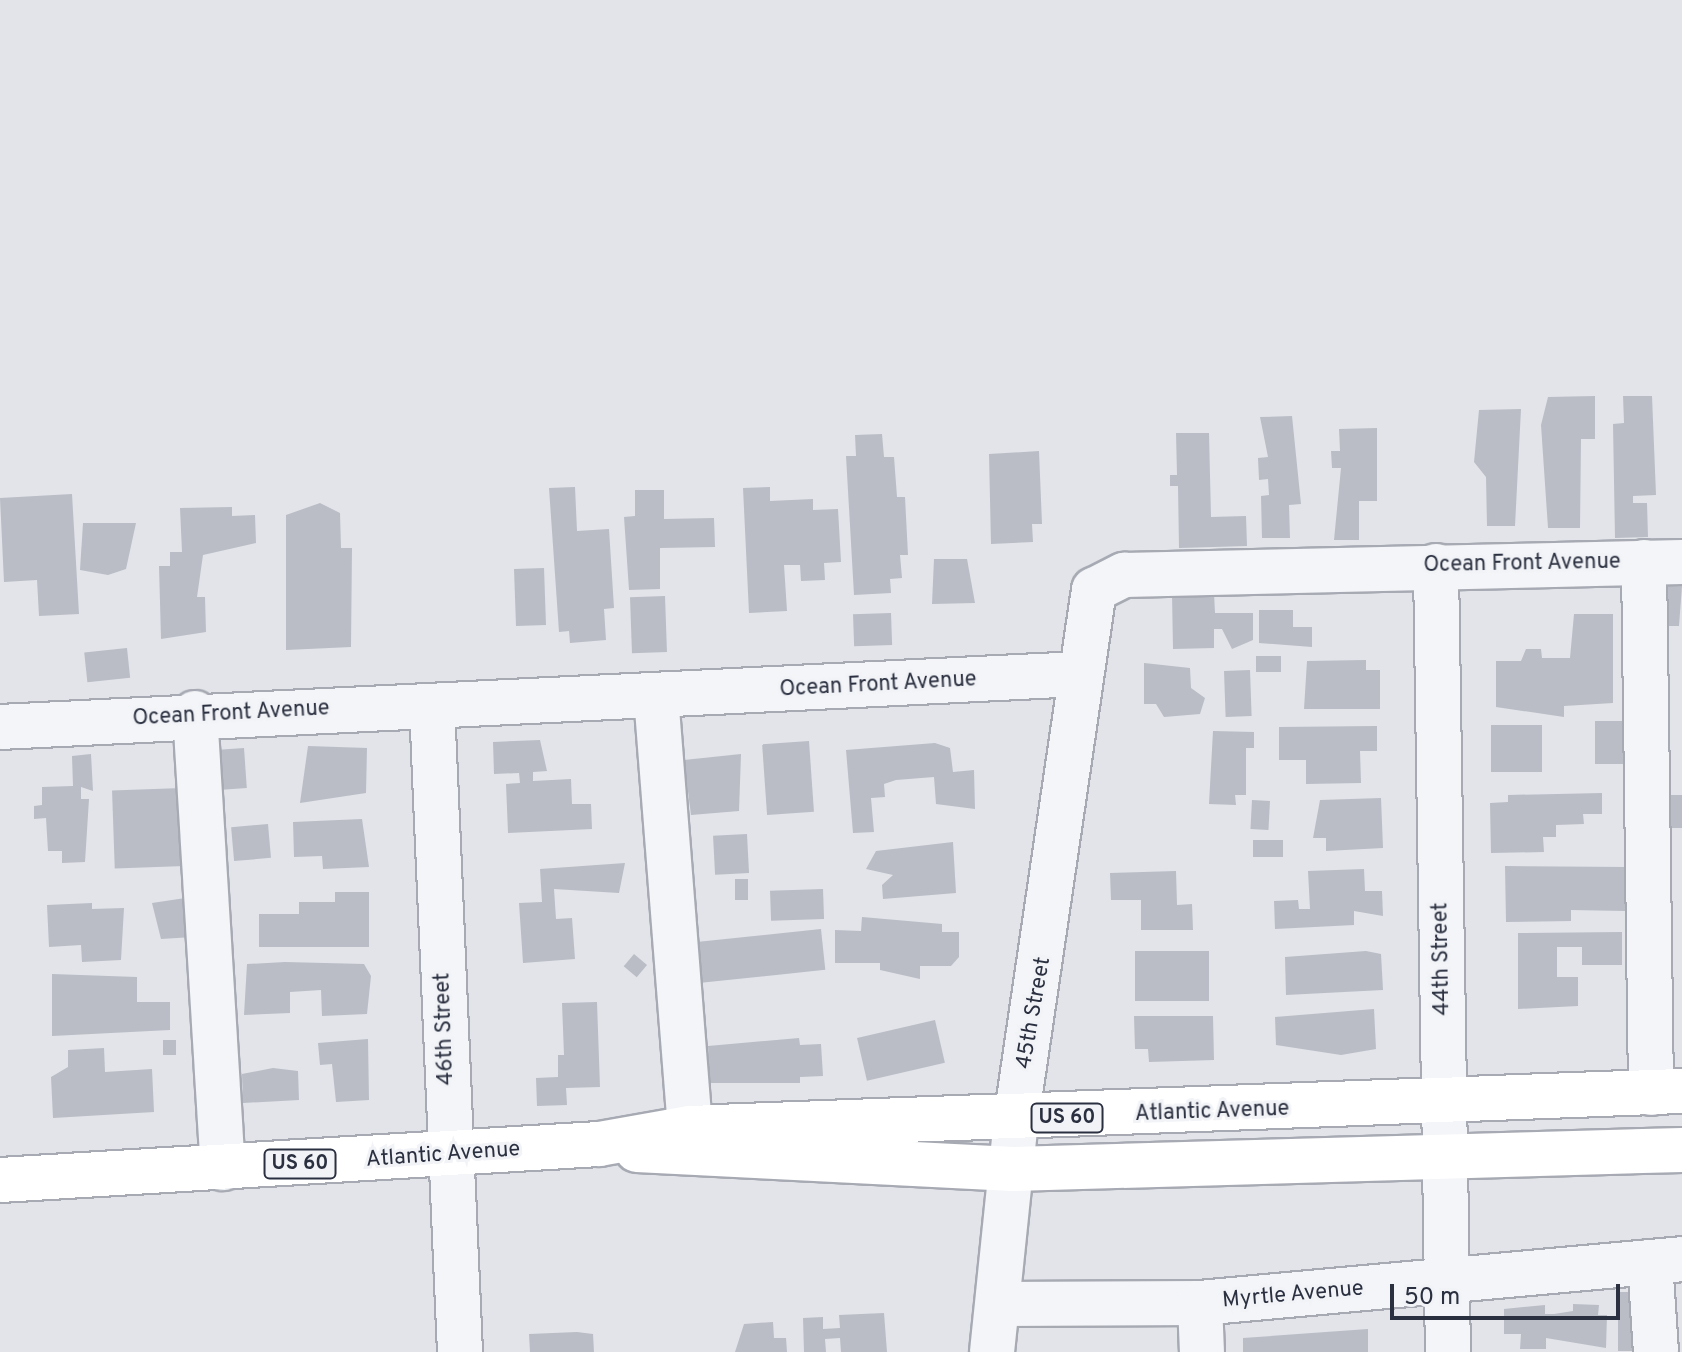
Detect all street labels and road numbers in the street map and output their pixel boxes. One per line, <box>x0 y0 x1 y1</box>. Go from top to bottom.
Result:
street label: Ocean Front Avenue <box>1423 549 1621 579</box>
street label: Ocean Front Avenue <box>778 667 978 703</box>
street label: Ocean Front Avenue <box>131 696 331 732</box>
street label: 44th Street <box>1428 902 1456 1016</box>
street label: 45th Street <box>1011 955 1057 1071</box>
street label: 46th Street <box>430 972 460 1086</box>
street label: Atlantic Avenue <box>1134 1096 1290 1128</box>
road number: US 60 <box>1029 1102 1105 1134</box>
street label: Atlantic Avenue <box>365 1136 521 1174</box>
road number: US 60 <box>262 1148 338 1180</box>
street label: Myrtle Avenue <box>1221 1276 1365 1314</box>

